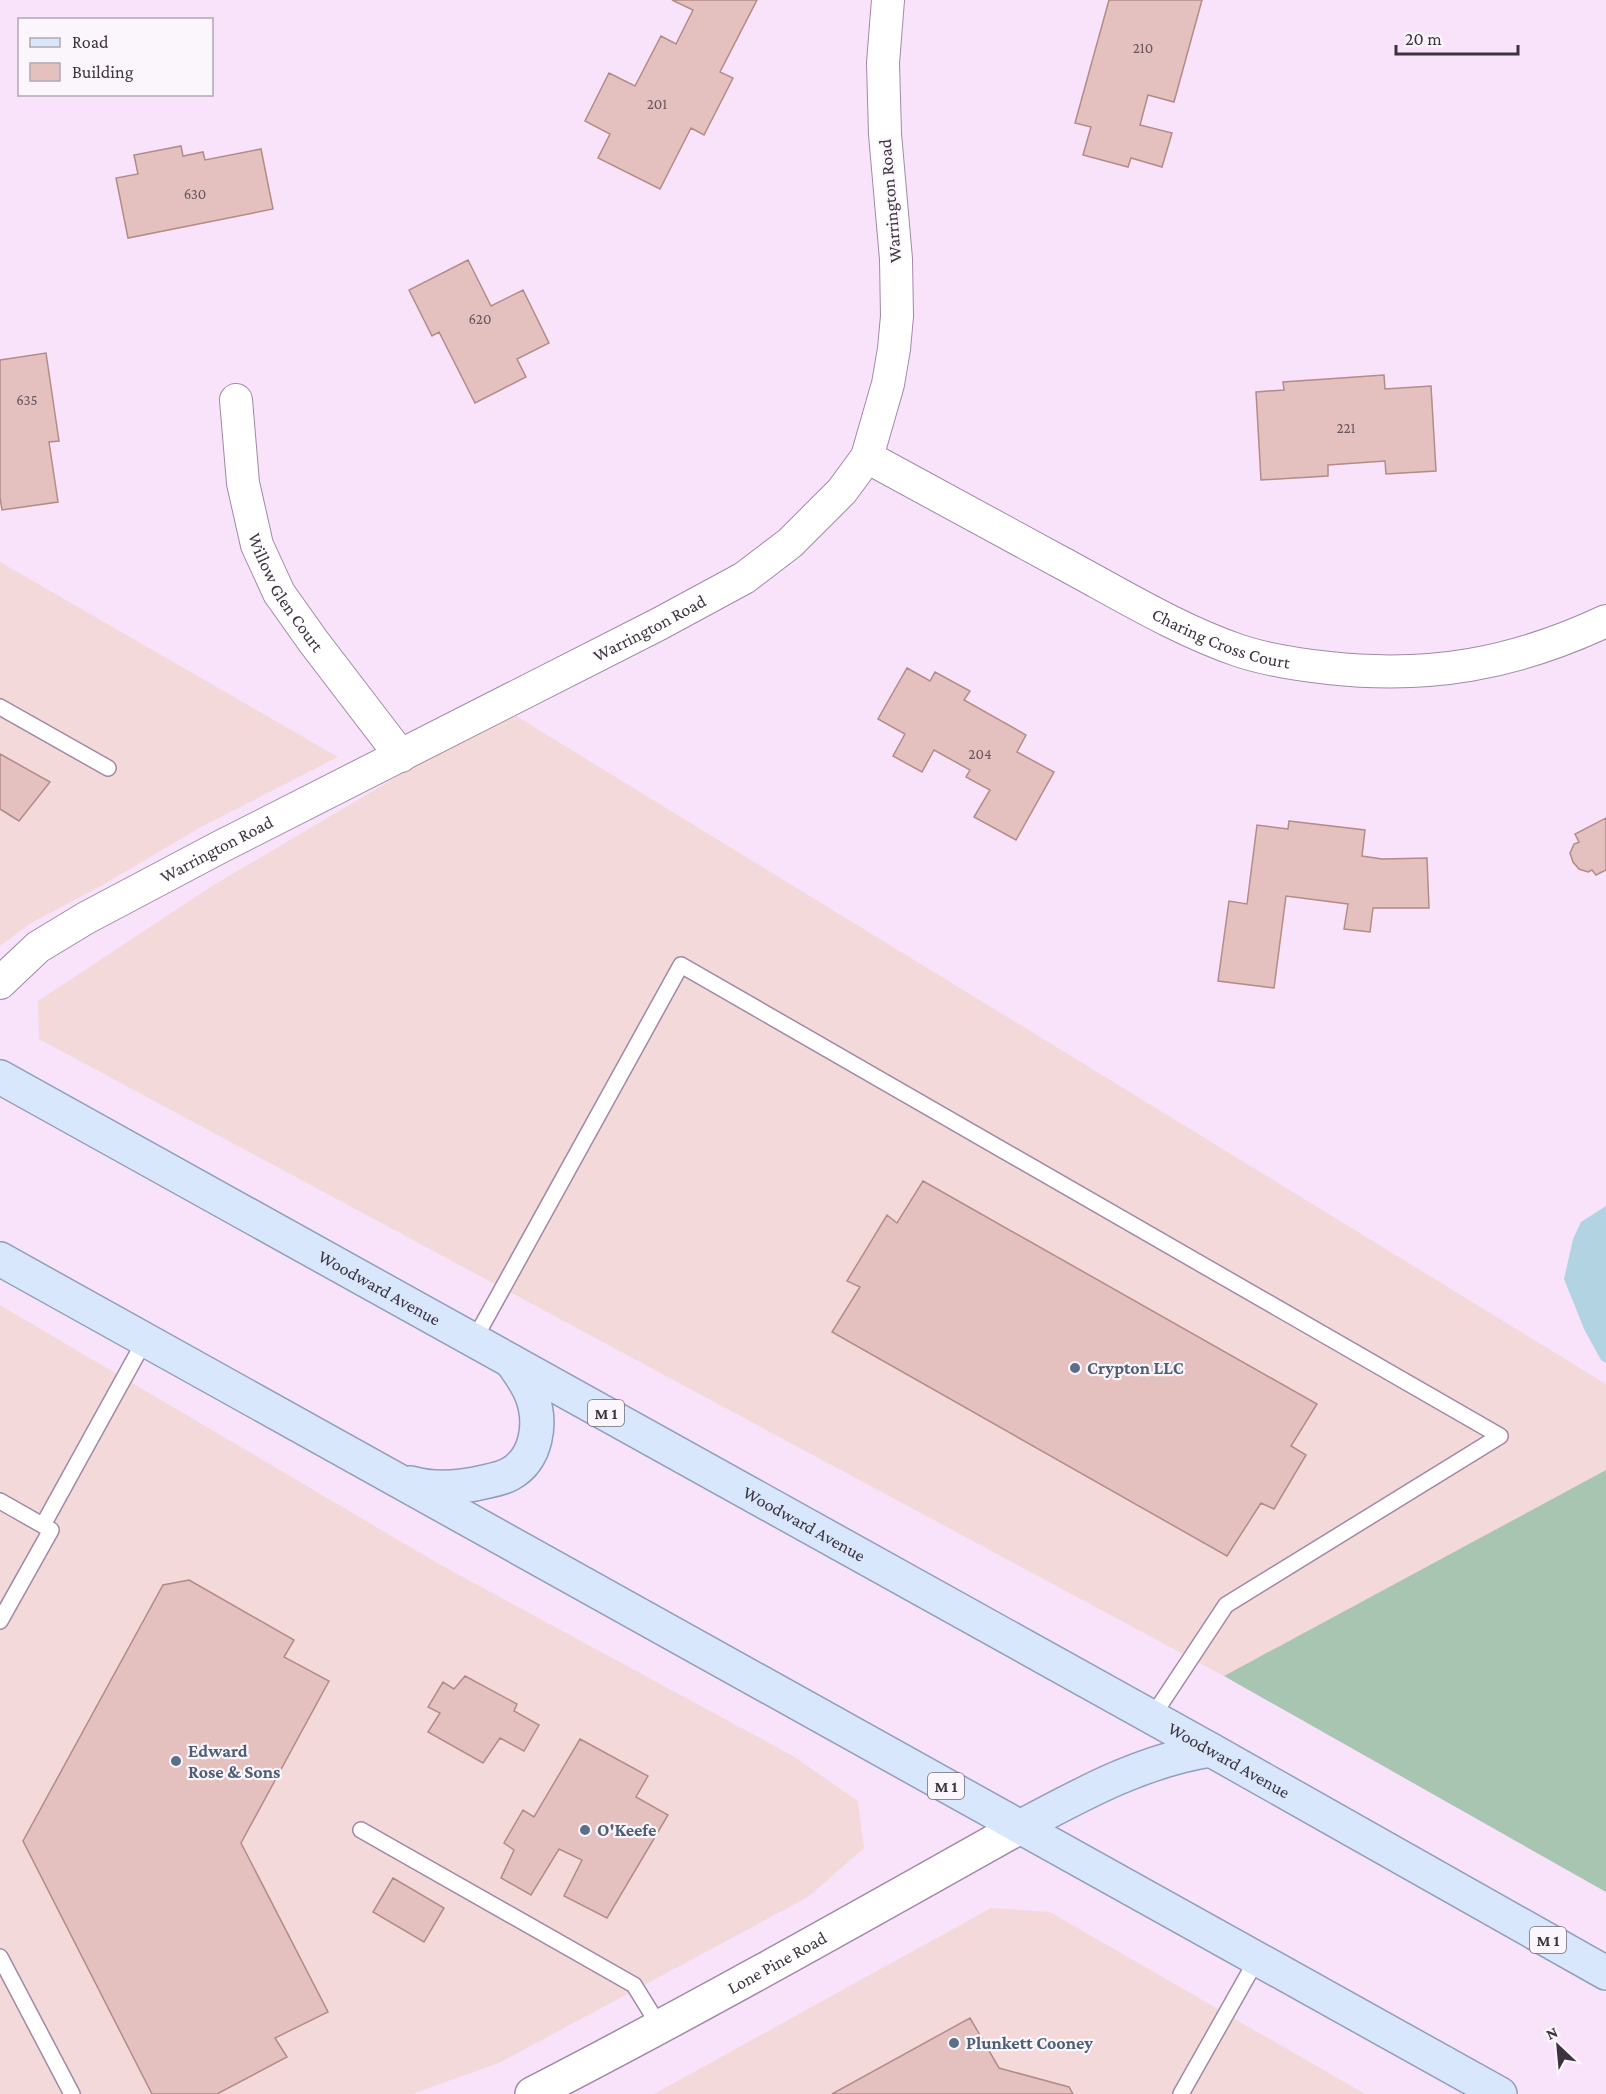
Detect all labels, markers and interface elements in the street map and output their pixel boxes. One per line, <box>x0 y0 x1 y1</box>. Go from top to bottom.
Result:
legend <box>18 18 213 96</box>
scale bar <box>1396 18 1518 56</box>
text: 20 m <box>1405 29 1442 49</box>
text: Road <box>72 32 109 52</box>
house number: 210 <box>1133 40 1153 56</box>
text: Building <box>72 62 134 82</box>
house number: 201 <box>647 96 667 112</box>
street label: Warrington Road <box>875 138 905 264</box>
house number: 630 <box>184 186 206 202</box>
house number: 620 <box>469 311 491 327</box>
house number: 635 <box>16 392 38 408</box>
house number: 221 <box>1336 420 1356 436</box>
street label: Willow Glen Court <box>245 531 328 656</box>
street label: Warrington Road <box>590 590 710 666</box>
street label: Charing Cross Court <box>1149 604 1293 673</box>
house number: 204 <box>968 746 992 762</box>
street label: Warrington Road <box>157 812 277 887</box>
street label: Woodward Avenue <box>315 1246 444 1330</box>
place label: Crypton LLC <box>1087 1358 1184 1378</box>
marker: Crypton LLC <box>1068 1361 1082 1375</box>
road number: M 1 <box>588 1400 624 1426</box>
street label: Woodward Avenue <box>740 1482 869 1566</box>
street label: Woodward Avenue <box>1164 1718 1293 1802</box>
place label: Edward Rose & Sons <box>188 1741 280 1782</box>
marker: Edward Rose & Sons <box>169 1754 183 1768</box>
road number: M 1 <box>928 1773 964 1799</box>
place label: O'Keefe <box>597 1820 656 1840</box>
marker: O'Keefe <box>578 1823 592 1837</box>
street label: Lone Pine Road <box>724 1927 831 1998</box>
road number: M 1 <box>1530 1927 1566 1953</box>
north arrow <box>1528 2016 1588 2076</box>
text: N <box>1543 2023 1560 2043</box>
place label: Plunkett Cooney <box>966 2033 1093 2053</box>
marker: Plunkett Cooney <box>947 2036 961 2050</box>

